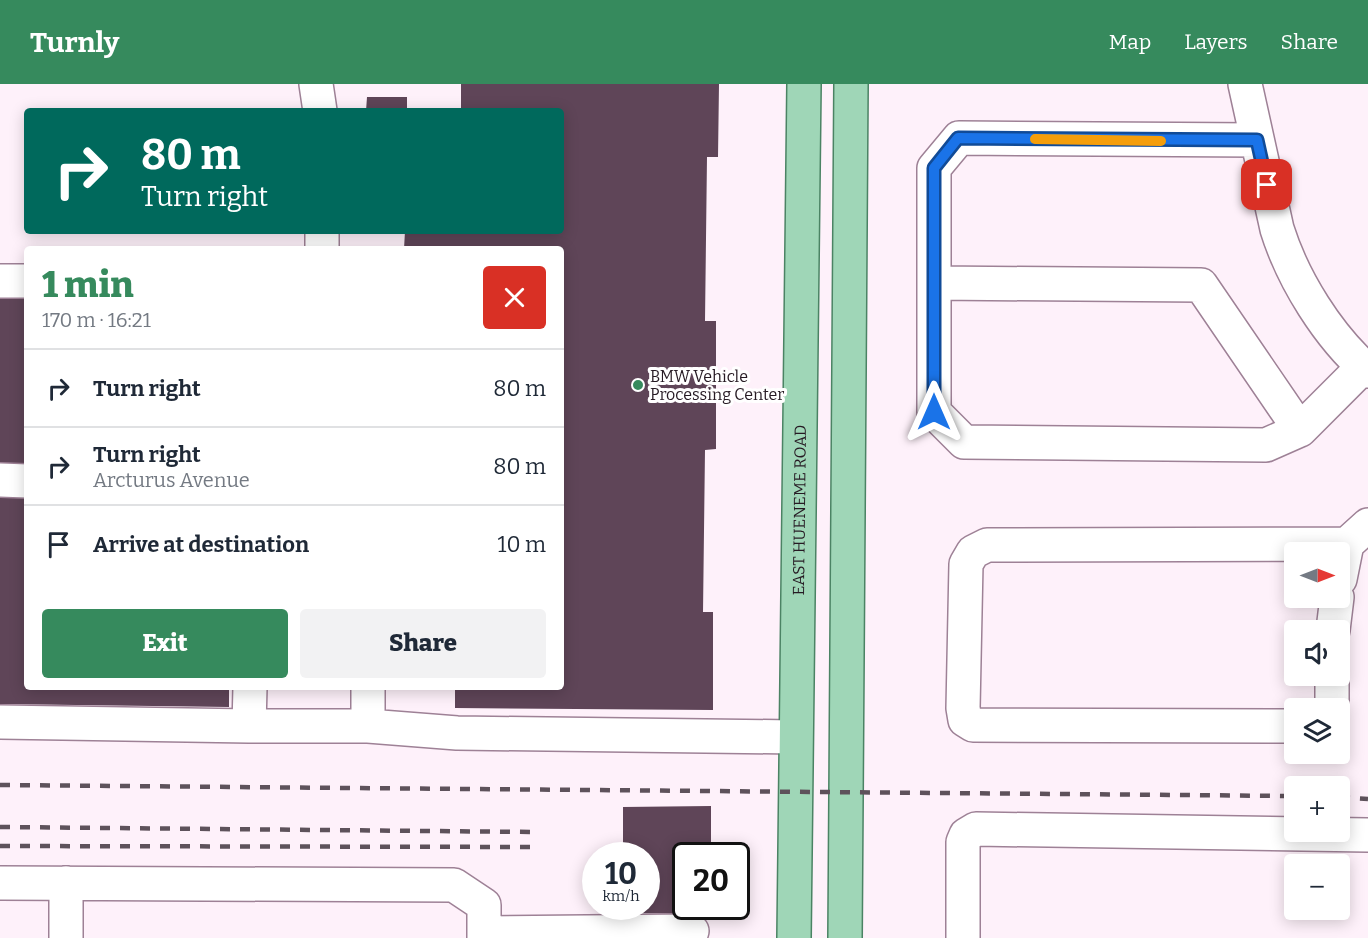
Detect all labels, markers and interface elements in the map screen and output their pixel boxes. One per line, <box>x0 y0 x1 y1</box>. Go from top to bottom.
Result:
text: Turnly <box>30 26 119 59</box>
text: Map <box>1109 29 1151 55</box>
text: Layers <box>1184 29 1248 55</box>
text: Share <box>1281 29 1338 55</box>
text: 80 m <box>141 130 241 180</box>
icon: right <box>42 132 120 210</box>
pin <box>1241 159 1292 210</box>
icon: arrive <box>1250 168 1283 201</box>
text: Turn right <box>141 181 268 213</box>
text: 1 min <box>42 263 134 307</box>
button: close <box>483 266 546 329</box>
text: 170 m · 16:21 <box>42 308 151 332</box>
place label: BMW Vehicle Processing Center <box>650 367 784 404</box>
icon: right <box>42 372 75 405</box>
text: Turn right <box>93 375 201 402</box>
text: 80 m <box>493 375 546 402</box>
marker: BMW Vehicle Processing Center <box>631 378 645 392</box>
position arrow <box>902 380 966 444</box>
street label: EAST HUENEME ROAD <box>789 424 810 596</box>
text: Turn right <box>93 441 201 468</box>
icon: right <box>42 450 75 483</box>
text: 80 m <box>493 453 546 480</box>
text: Arcturus Avenue <box>93 468 250 492</box>
icon: arrive <box>42 528 75 561</box>
text: Arrive at destination <box>93 531 309 558</box>
text: 10 m <box>498 531 546 558</box>
north arrow <box>1284 542 1350 608</box>
map controls <box>1284 542 1350 920</box>
button: Exit <box>42 609 288 678</box>
button: Share <box>300 609 546 678</box>
button: sound <box>1284 620 1350 686</box>
button: layers <box>1284 698 1350 764</box>
button: + <box>1284 776 1350 842</box>
speed limit sign: 20 <box>672 842 750 920</box>
button: − <box>1284 854 1350 920</box>
text: 10 <box>605 856 637 892</box>
text: km/h <box>602 887 640 905</box>

